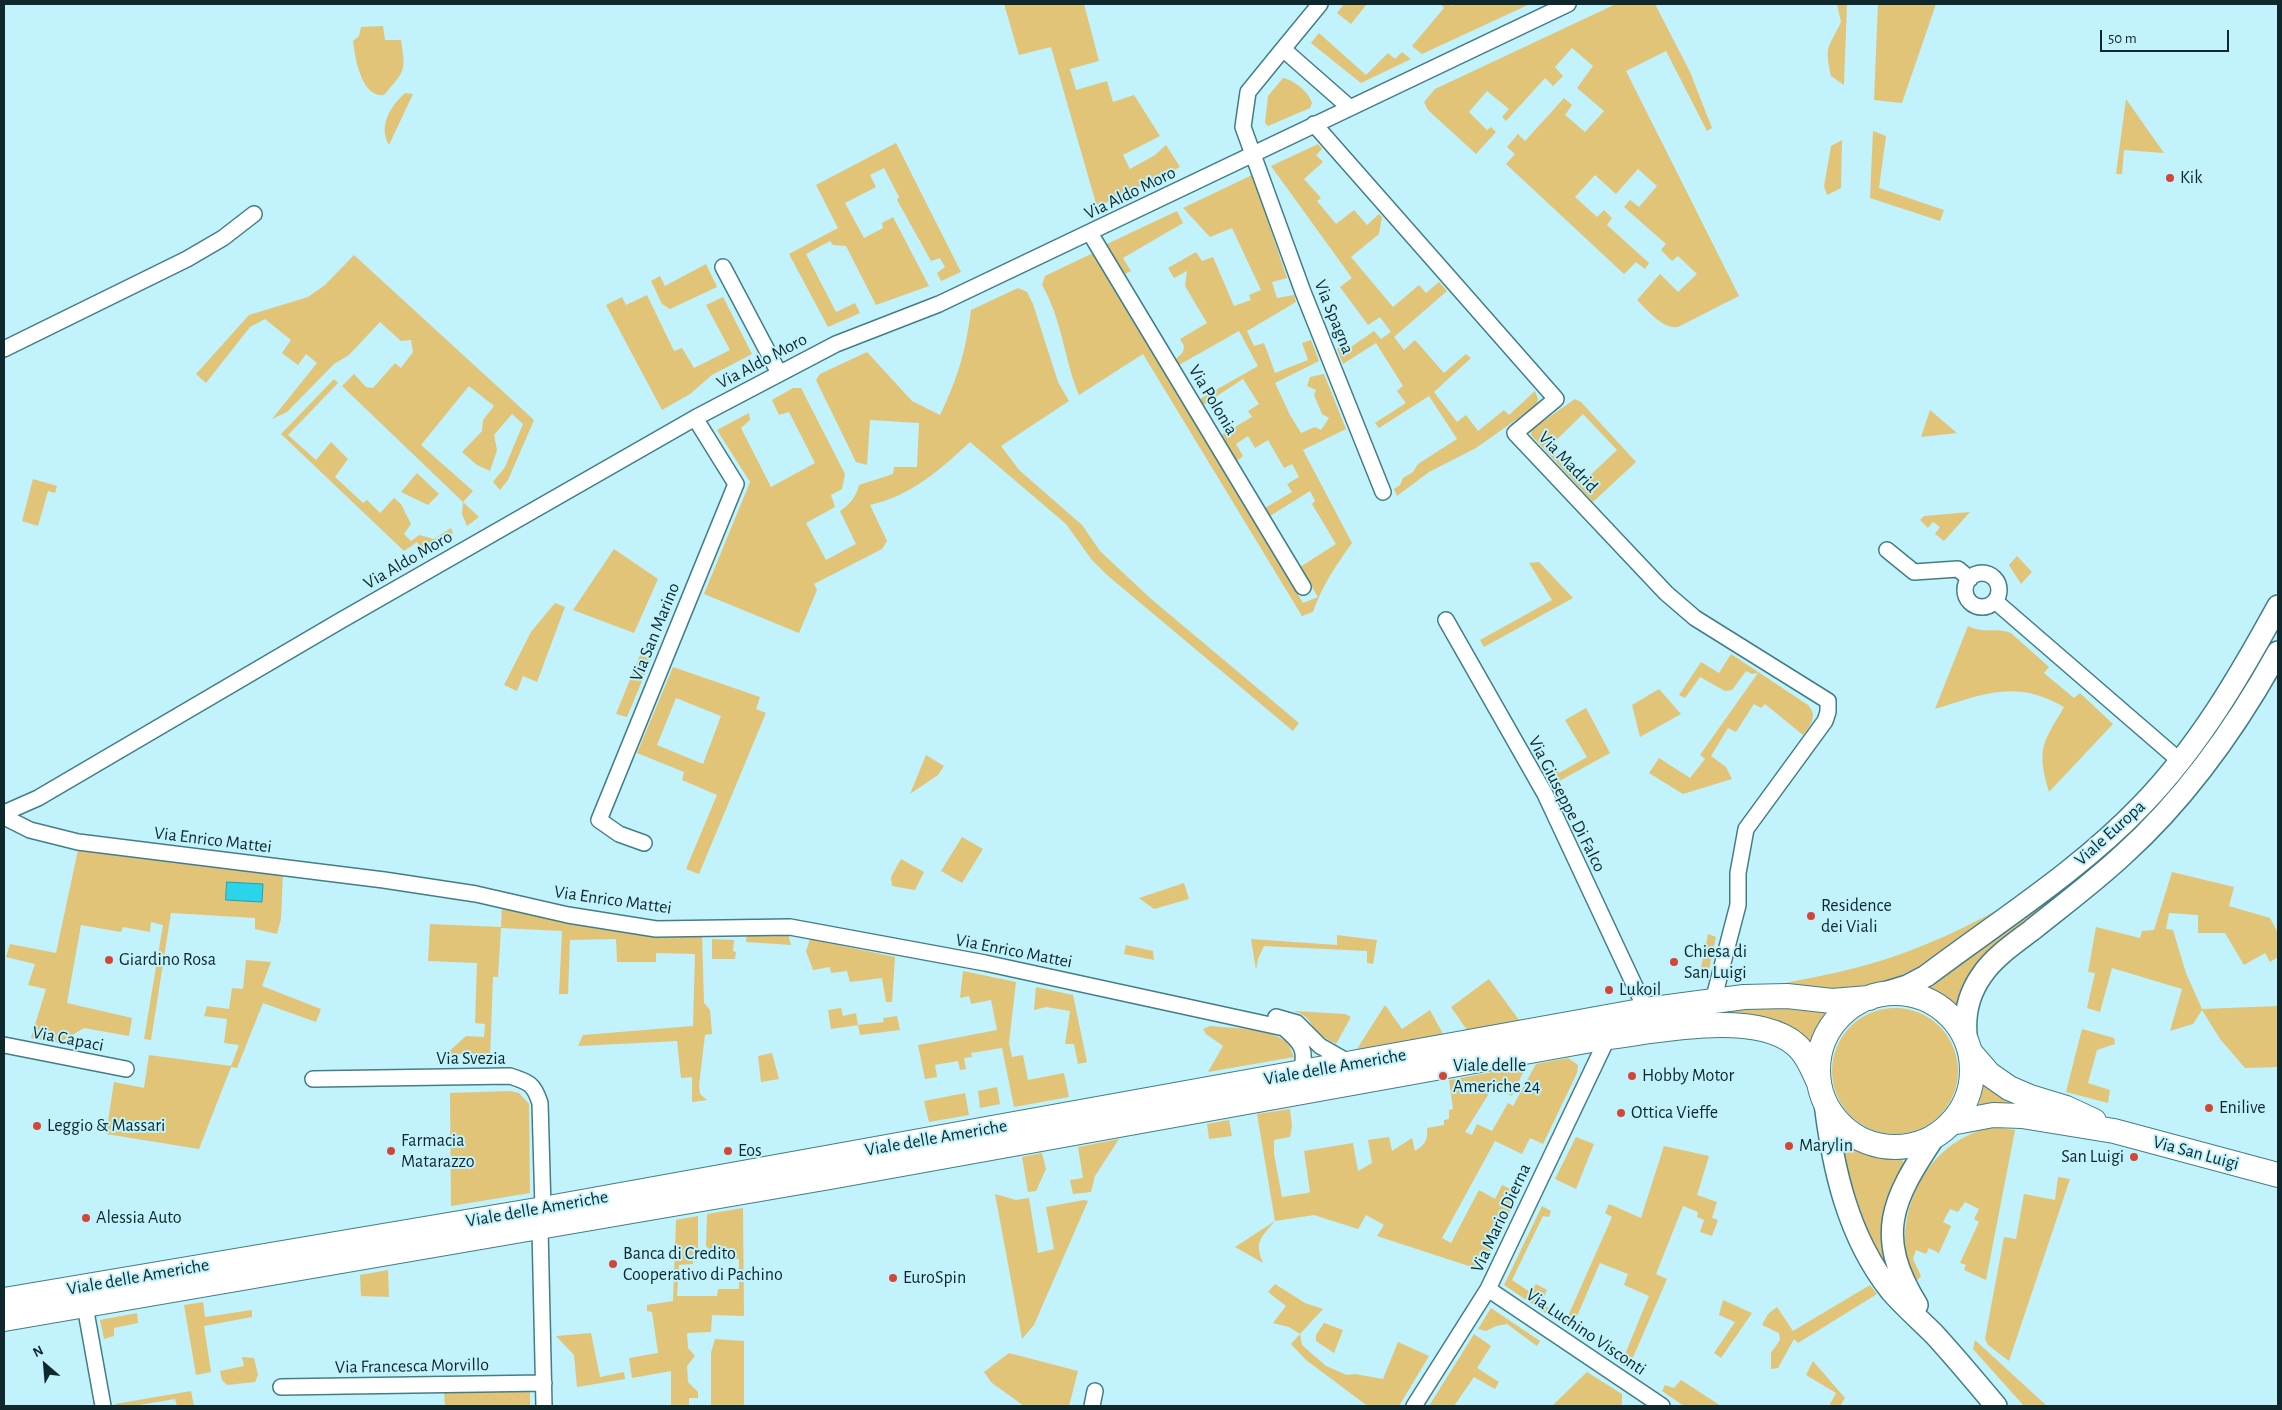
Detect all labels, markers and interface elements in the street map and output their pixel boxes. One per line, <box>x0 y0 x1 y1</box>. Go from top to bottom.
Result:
scale bar <box>2102 20 2231 52</box>
text: 50 m <box>2108 31 2137 46</box>
street label: Via Aldo Moro <box>1081 162 1179 224</box>
place label: Kik <box>2180 167 2202 189</box>
marker: Kik <box>2164 172 2176 184</box>
street label: Via Spagna <box>1309 277 1359 357</box>
street label: Via Aldo Moro <box>713 328 811 394</box>
street label: Via Polonia <box>1184 361 1242 439</box>
street label: Via Madrid <box>1534 427 1602 497</box>
street label: Via Aldo Moro <box>360 526 456 594</box>
street label: Via San Marino <box>625 579 685 685</box>
street label: Via Giuseppe Di Falco <box>1523 733 1611 875</box>
street label: Viale Europa <box>2070 796 2150 870</box>
street label: Via Enrico Mattei <box>153 822 273 858</box>
street label: Via Enrico Mattei <box>553 881 673 919</box>
place label: Residence dei Viali <box>1821 895 1892 938</box>
marker: Residence dei Viali <box>1805 910 1817 922</box>
street label: Via Enrico Mattei <box>954 929 1074 973</box>
place label: Chiesa di San Luigi <box>1684 941 1747 984</box>
place label: Giardino Rosa <box>119 949 216 971</box>
marker: Giardino Rosa <box>103 954 115 966</box>
marker: Chiesa di San Luigi <box>1668 956 1680 968</box>
place label: Lukoil <box>1619 979 1661 1001</box>
marker: Lukoil <box>1603 984 1615 996</box>
street label: Via Capaci <box>30 1022 106 1056</box>
street label: Viale delle Americhe <box>1262 1044 1408 1090</box>
street label: Via Svezia <box>436 1048 506 1070</box>
place label: Viale delle Americhe 24 <box>1453 1055 1540 1098</box>
place label: Hobby Motor <box>1642 1065 1734 1087</box>
marker: Viale delle Americhe 24 <box>1437 1070 1449 1082</box>
marker: Hobby Motor <box>1626 1070 1638 1082</box>
place label: Enilive <box>2219 1097 2266 1119</box>
place label: Ottica Vieffe <box>1631 1102 1718 1124</box>
marker: Enilive <box>2203 1102 2215 1114</box>
marker: Ottica Vieffe <box>1615 1107 1627 1119</box>
place label: Leggio & Massari <box>47 1115 165 1137</box>
street label: Viale delle Americhe <box>863 1115 1009 1161</box>
marker: Leggio & Massari <box>31 1120 43 1132</box>
place label: Farmacia Matarazzo <box>401 1130 475 1172</box>
street label: Via San Luigi <box>2150 1131 2242 1175</box>
place label: Marylin <box>1799 1135 1853 1157</box>
place label: Eos <box>738 1140 762 1162</box>
marker: Marylin <box>1783 1140 1795 1152</box>
marker: Farmacia Matarazzo <box>385 1145 397 1157</box>
marker: Eos <box>722 1145 734 1157</box>
place label: San Luigi <box>2061 1146 2124 1168</box>
marker: San Luigi <box>2128 1151 2140 1163</box>
street label: Via Mario Dierna <box>1466 1160 1536 1276</box>
street label: Viale delle Americhe <box>464 1186 610 1232</box>
place label: Alessia Auto <box>96 1207 182 1229</box>
marker: Alessia Auto <box>80 1212 92 1224</box>
place label: Banca di Credito Cooperativo di Pachino <box>623 1243 783 1286</box>
street label: Viale delle Americhe <box>65 1254 211 1300</box>
marker: Banca di Credito Cooperativo di Pachino <box>607 1258 619 1270</box>
place label: EuroSpin <box>903 1267 966 1289</box>
marker: EuroSpin <box>887 1272 899 1284</box>
street label: Via Luchino Visconti <box>1522 1284 1650 1380</box>
north arrow <box>20 1340 70 1390</box>
text: N <box>31 1343 46 1360</box>
street label: Via Francesca Morvillo <box>335 1354 489 1378</box>

